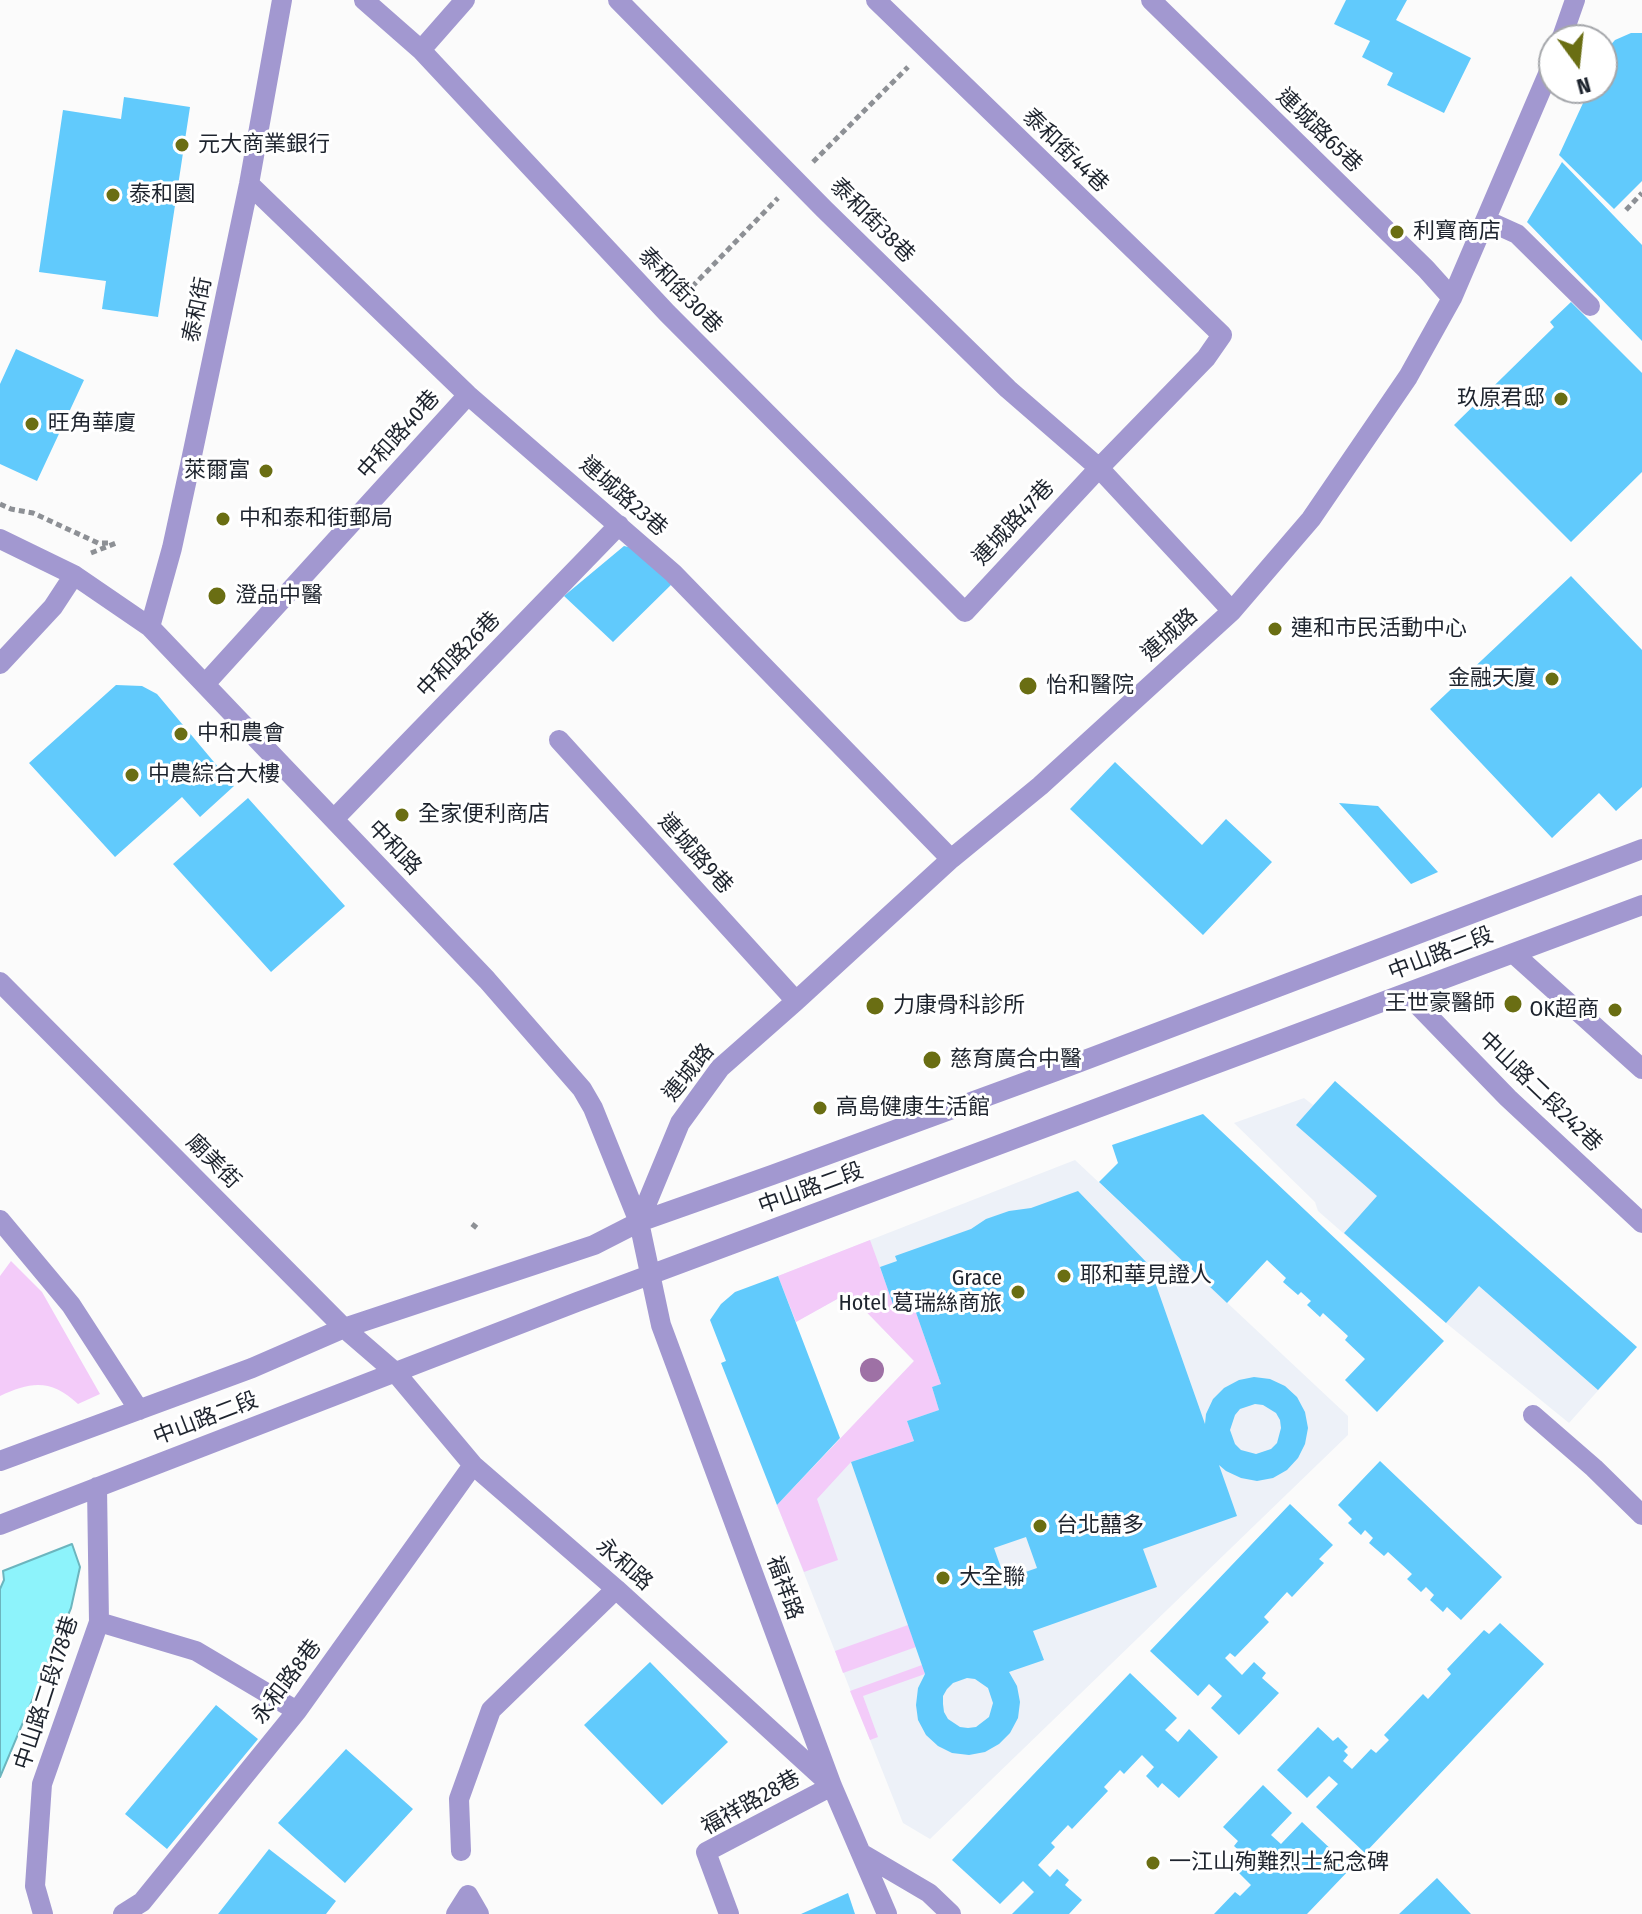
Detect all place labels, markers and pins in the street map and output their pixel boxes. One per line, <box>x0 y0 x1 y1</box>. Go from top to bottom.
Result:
place label: 元大商業銀行 <box>198 132 330 158</box>
marker: 元大商業銀行 <box>173 136 191 154</box>
place label: 泰和園 <box>129 182 195 208</box>
marker: 泰和園 <box>104 186 122 204</box>
place label: 利寶商店 <box>1413 219 1501 245</box>
marker: 利寶商店 <box>1388 223 1406 241</box>
place label: 玖原君邸 <box>1457 386 1545 412</box>
marker: 玖原君邸 <box>1552 390 1570 408</box>
place label: 旺角華廈 <box>48 411 136 437</box>
marker: 旺角華廈 <box>23 415 41 433</box>
place label: 萊爾富 <box>184 458 250 484</box>
marker: 萊爾富 <box>257 462 275 480</box>
place label: 中和泰和街郵局 <box>239 506 393 532</box>
marker: 中和泰和街郵局 <box>214 510 232 528</box>
place label: 澄品中醫 <box>235 583 323 609</box>
marker: 澄品中醫 <box>206 585 228 607</box>
place label: 連和市民活動中心 <box>1291 616 1467 642</box>
marker: 連和市民活動中心 <box>1266 620 1284 638</box>
place label: 金融天廈 <box>1448 666 1536 692</box>
marker: 金融天廈 <box>1543 670 1561 688</box>
place label: 怡和醫院 <box>1046 673 1134 699</box>
marker: 怡和醫院 <box>1017 675 1039 697</box>
place label: 中和農會 <box>197 721 285 747</box>
marker: 中和農會 <box>172 725 190 743</box>
place label: 中農綜合大樓 <box>148 762 280 788</box>
marker: 中農綜合大樓 <box>123 766 141 784</box>
place label: 全家便利商店 <box>418 802 550 828</box>
marker: 全家便利商店 <box>393 806 411 824</box>
place label: 王世豪醫師 <box>1385 991 1495 1017</box>
place label: 力康骨科診所 <box>893 993 1025 1019</box>
marker: 王世豪醫師 <box>1502 993 1524 1015</box>
marker: 力康骨科診所 <box>864 995 886 1017</box>
place label: OK超商 <box>1530 997 1599 1023</box>
marker: OK超商 <box>1606 1001 1624 1019</box>
place label: 慈育廣合中醫 <box>950 1047 1082 1073</box>
marker: 慈育廣合中醫 <box>921 1049 943 1071</box>
place label: 高島健康生活館 <box>836 1095 990 1121</box>
marker: 高島健康生活館 <box>811 1099 829 1117</box>
place label: 耶和華見證人 <box>1080 1263 1212 1289</box>
place label: Grace Hotel 葛瑞絲商旅 <box>838 1266 1002 1318</box>
marker: 耶和華見證人 <box>1055 1267 1073 1285</box>
marker: Grace Hotel 葛瑞絲商旅 <box>1009 1283 1027 1301</box>
place label: 台北囍多 <box>1056 1513 1144 1539</box>
marker: 台北囍多 <box>1031 1517 1049 1535</box>
place label: 大全聯 <box>959 1565 1025 1591</box>
marker: 大全聯 <box>934 1569 952 1587</box>
place label: 一江山殉難烈士紀念碑 <box>1169 1850 1389 1876</box>
marker: 一江山殉難烈士紀念碑 <box>1144 1854 1162 1872</box>

